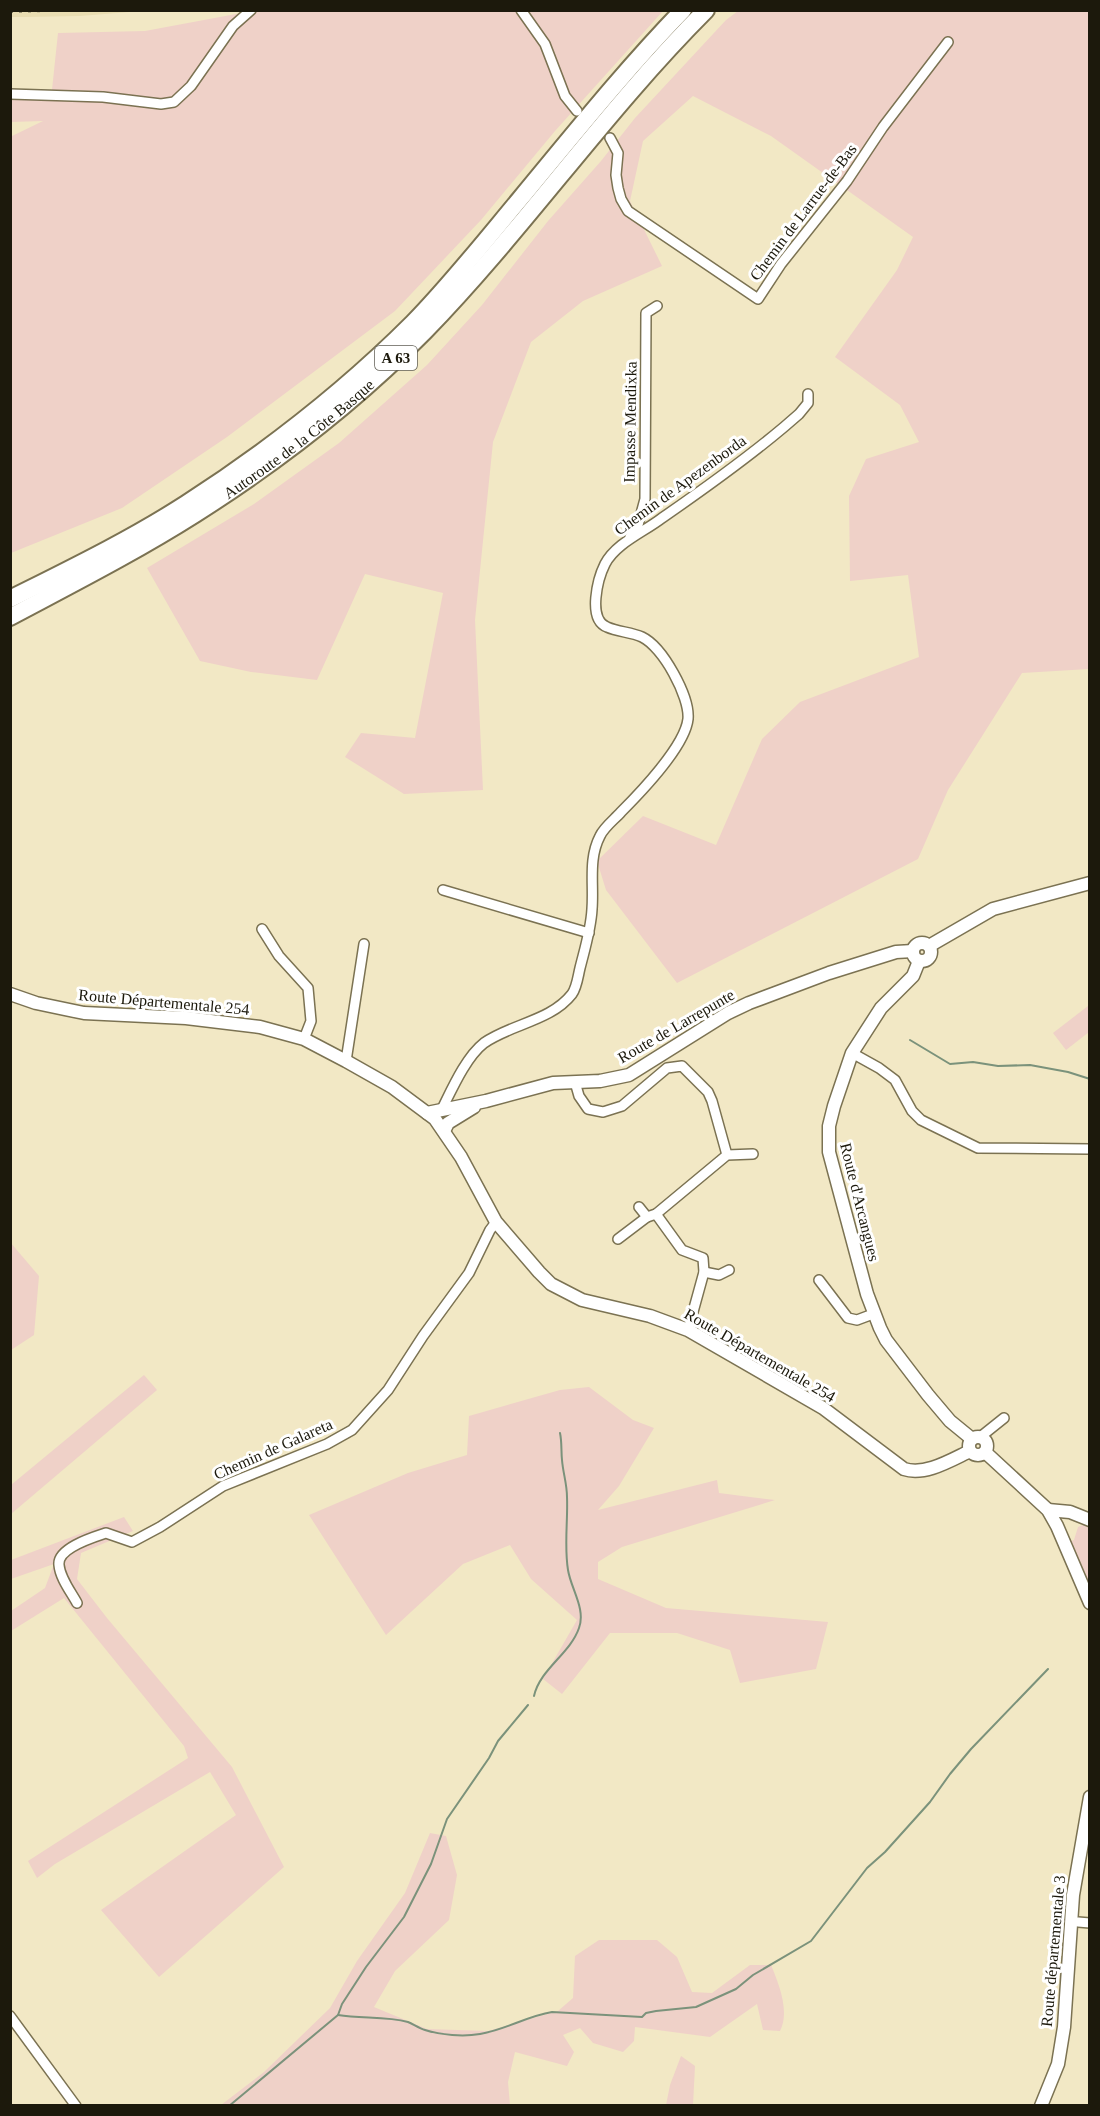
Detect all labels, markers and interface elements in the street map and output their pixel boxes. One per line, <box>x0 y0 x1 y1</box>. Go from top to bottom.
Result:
street label: Chemin de Larrue-de-Bas <box>746 141 860 283</box>
road number: A 63 <box>375 346 417 370</box>
street label: Impasse Mendixka <box>620 361 641 483</box>
street label: Autoroute de la Côte Basque <box>220 375 377 502</box>
street label: Chemin de Apezenborda <box>611 432 750 539</box>
street label: Route Départementale 254 <box>78 986 250 1019</box>
street label: Route de Larrepunte <box>615 986 738 1067</box>
street label: Route d'Arcangues <box>836 1141 883 1263</box>
street label: Route Départementale 254 <box>681 1305 839 1406</box>
street label: Chemin de Galareta <box>211 1415 335 1483</box>
street label: Route départementale 3 <box>1038 1875 1069 2028</box>

